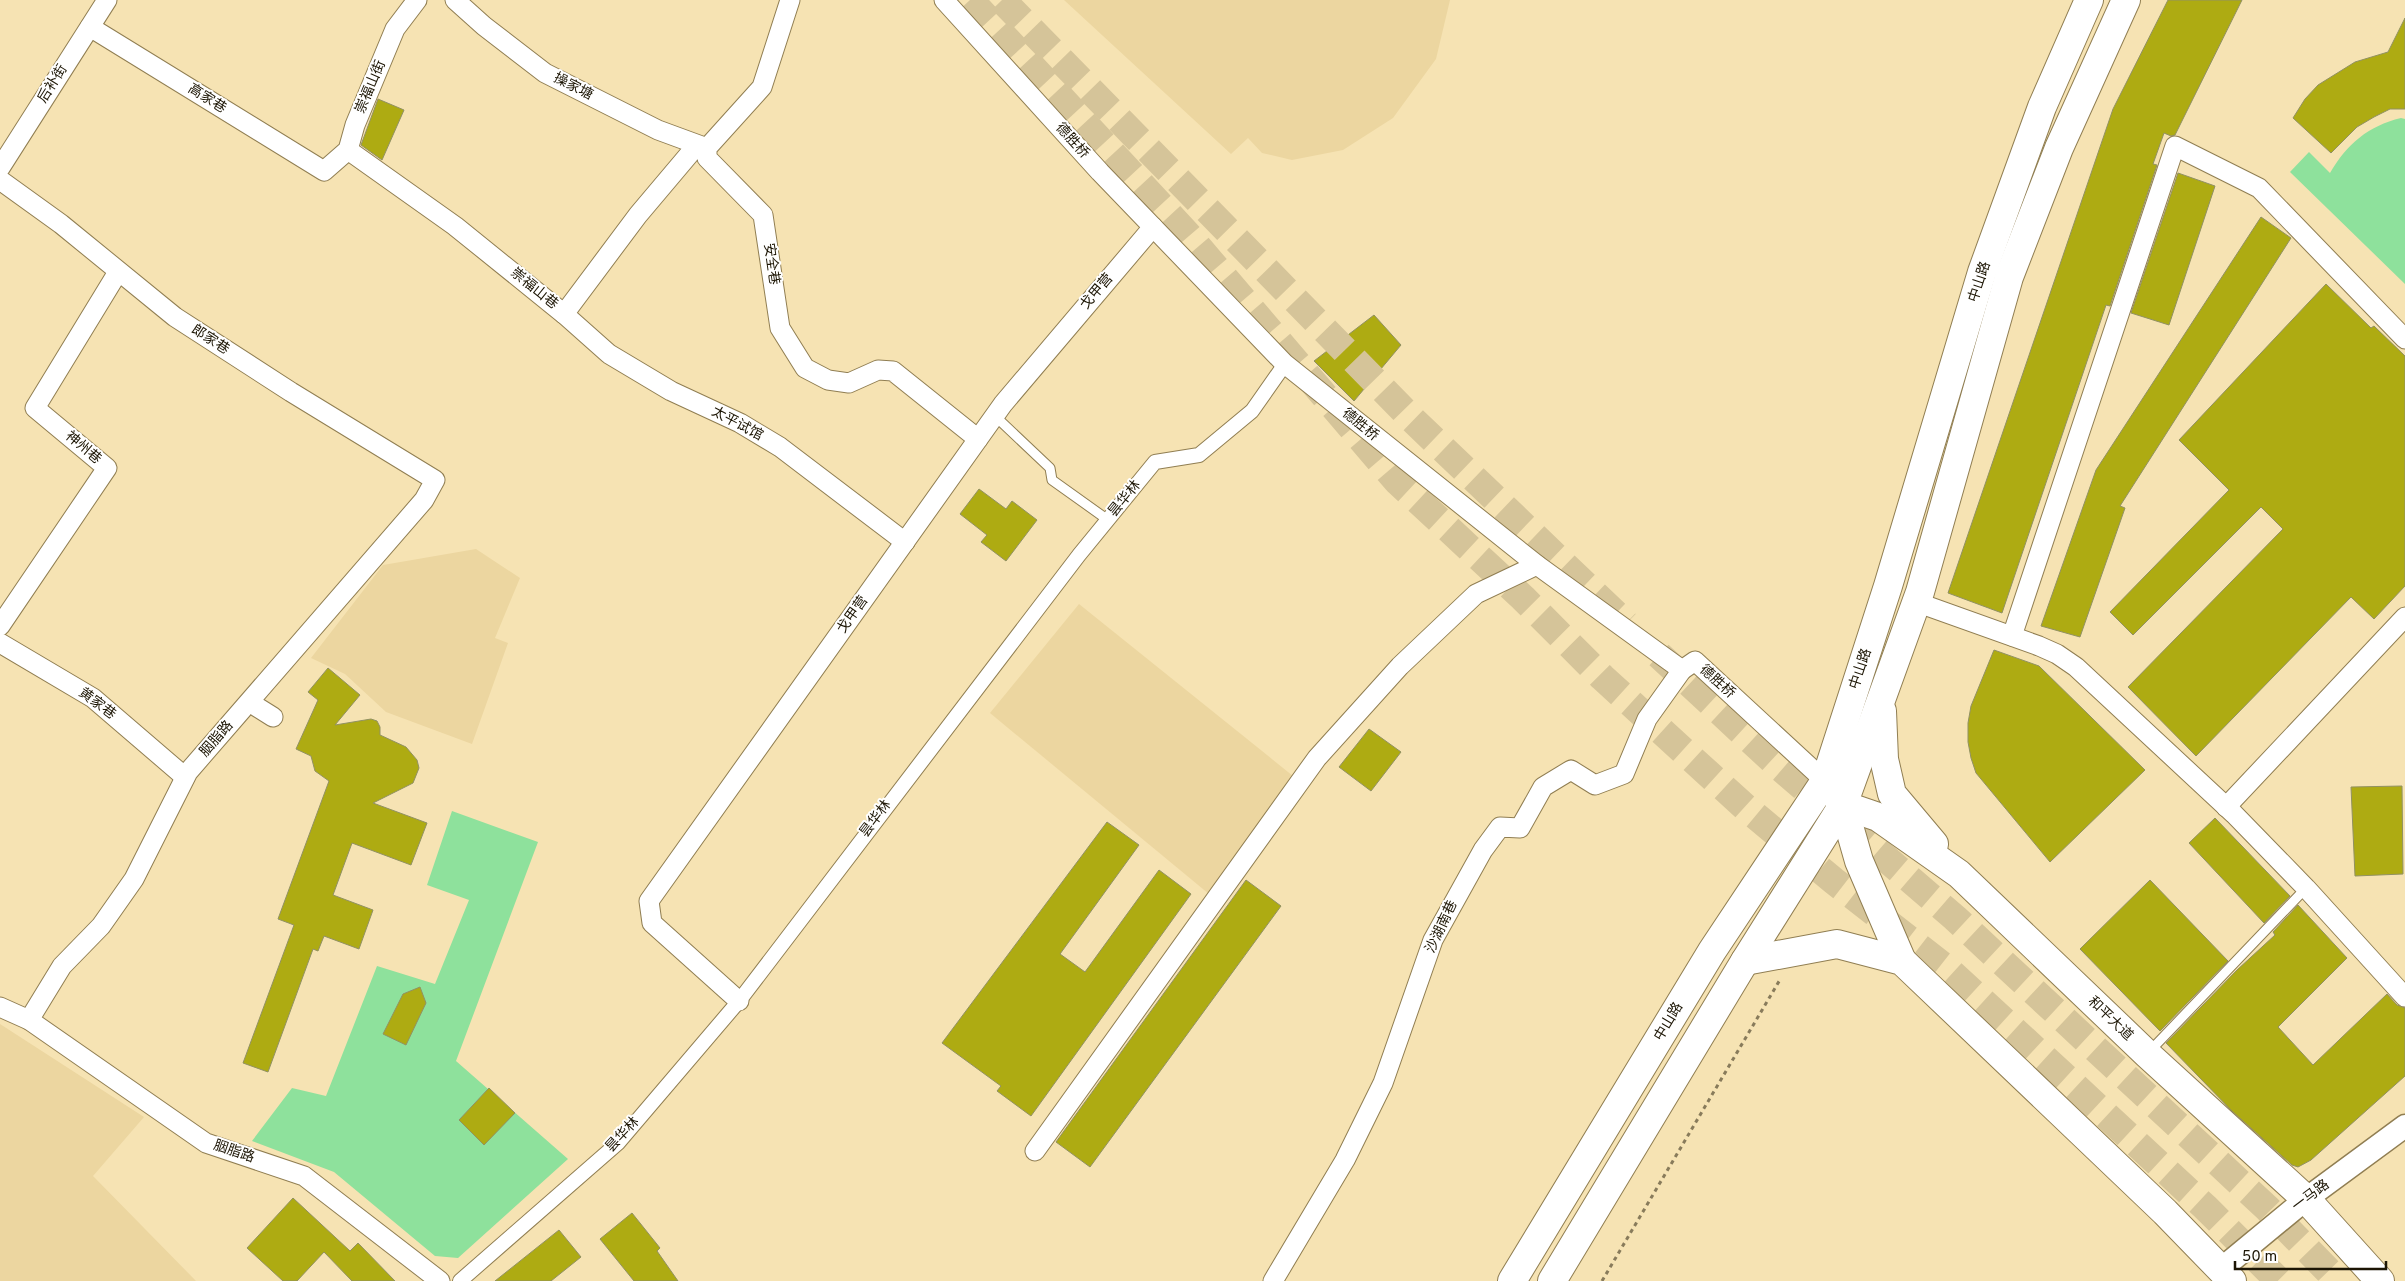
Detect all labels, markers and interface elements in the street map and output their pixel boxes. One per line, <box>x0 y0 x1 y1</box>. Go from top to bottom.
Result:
street label: 崇福山街 <box>352 58 390 116</box>
street label: 后补街 <box>35 62 71 106</box>
street label: 操家塘 <box>550 69 596 104</box>
street label: 高家巷 <box>185 80 230 117</box>
street label: 德胜桥 <box>1052 119 1093 162</box>
street label: 安全巷 <box>760 242 782 286</box>
street label: 中山路 <box>1965 259 1995 305</box>
street label: 崇福山巷 <box>507 265 561 313</box>
street label: 戈甲营 <box>1077 270 1117 314</box>
street label: 郎家巷 <box>188 321 233 359</box>
street label: 太平试馆 <box>708 403 766 445</box>
street label: 德胜桥 <box>1338 404 1382 445</box>
street label: 神州巷 <box>61 427 105 468</box>
street label: 昙华林 <box>1104 477 1145 521</box>
street label: 戈甲营 <box>834 593 872 637</box>
street label: 中山路 <box>1846 646 1876 692</box>
street label: 德胜桥 <box>1696 661 1739 702</box>
street label: 黄家巷 <box>75 684 119 723</box>
street label: 胭脂路 <box>197 718 237 760</box>
street label: 昙华林 <box>856 797 895 841</box>
street label: 沙湖南巷 <box>1422 898 1462 956</box>
street label: 和平大道 <box>2084 993 2136 1045</box>
street label: 中山路 <box>1651 1000 1687 1044</box>
street label: 昙华林 <box>602 1113 644 1156</box>
street label: 胭脂路 <box>211 1137 257 1167</box>
street label: 一马路 <box>2289 1177 2333 1215</box>
scale bar <box>2235 1238 2386 1270</box>
text: 50 m <box>2242 1248 2277 1267</box>

